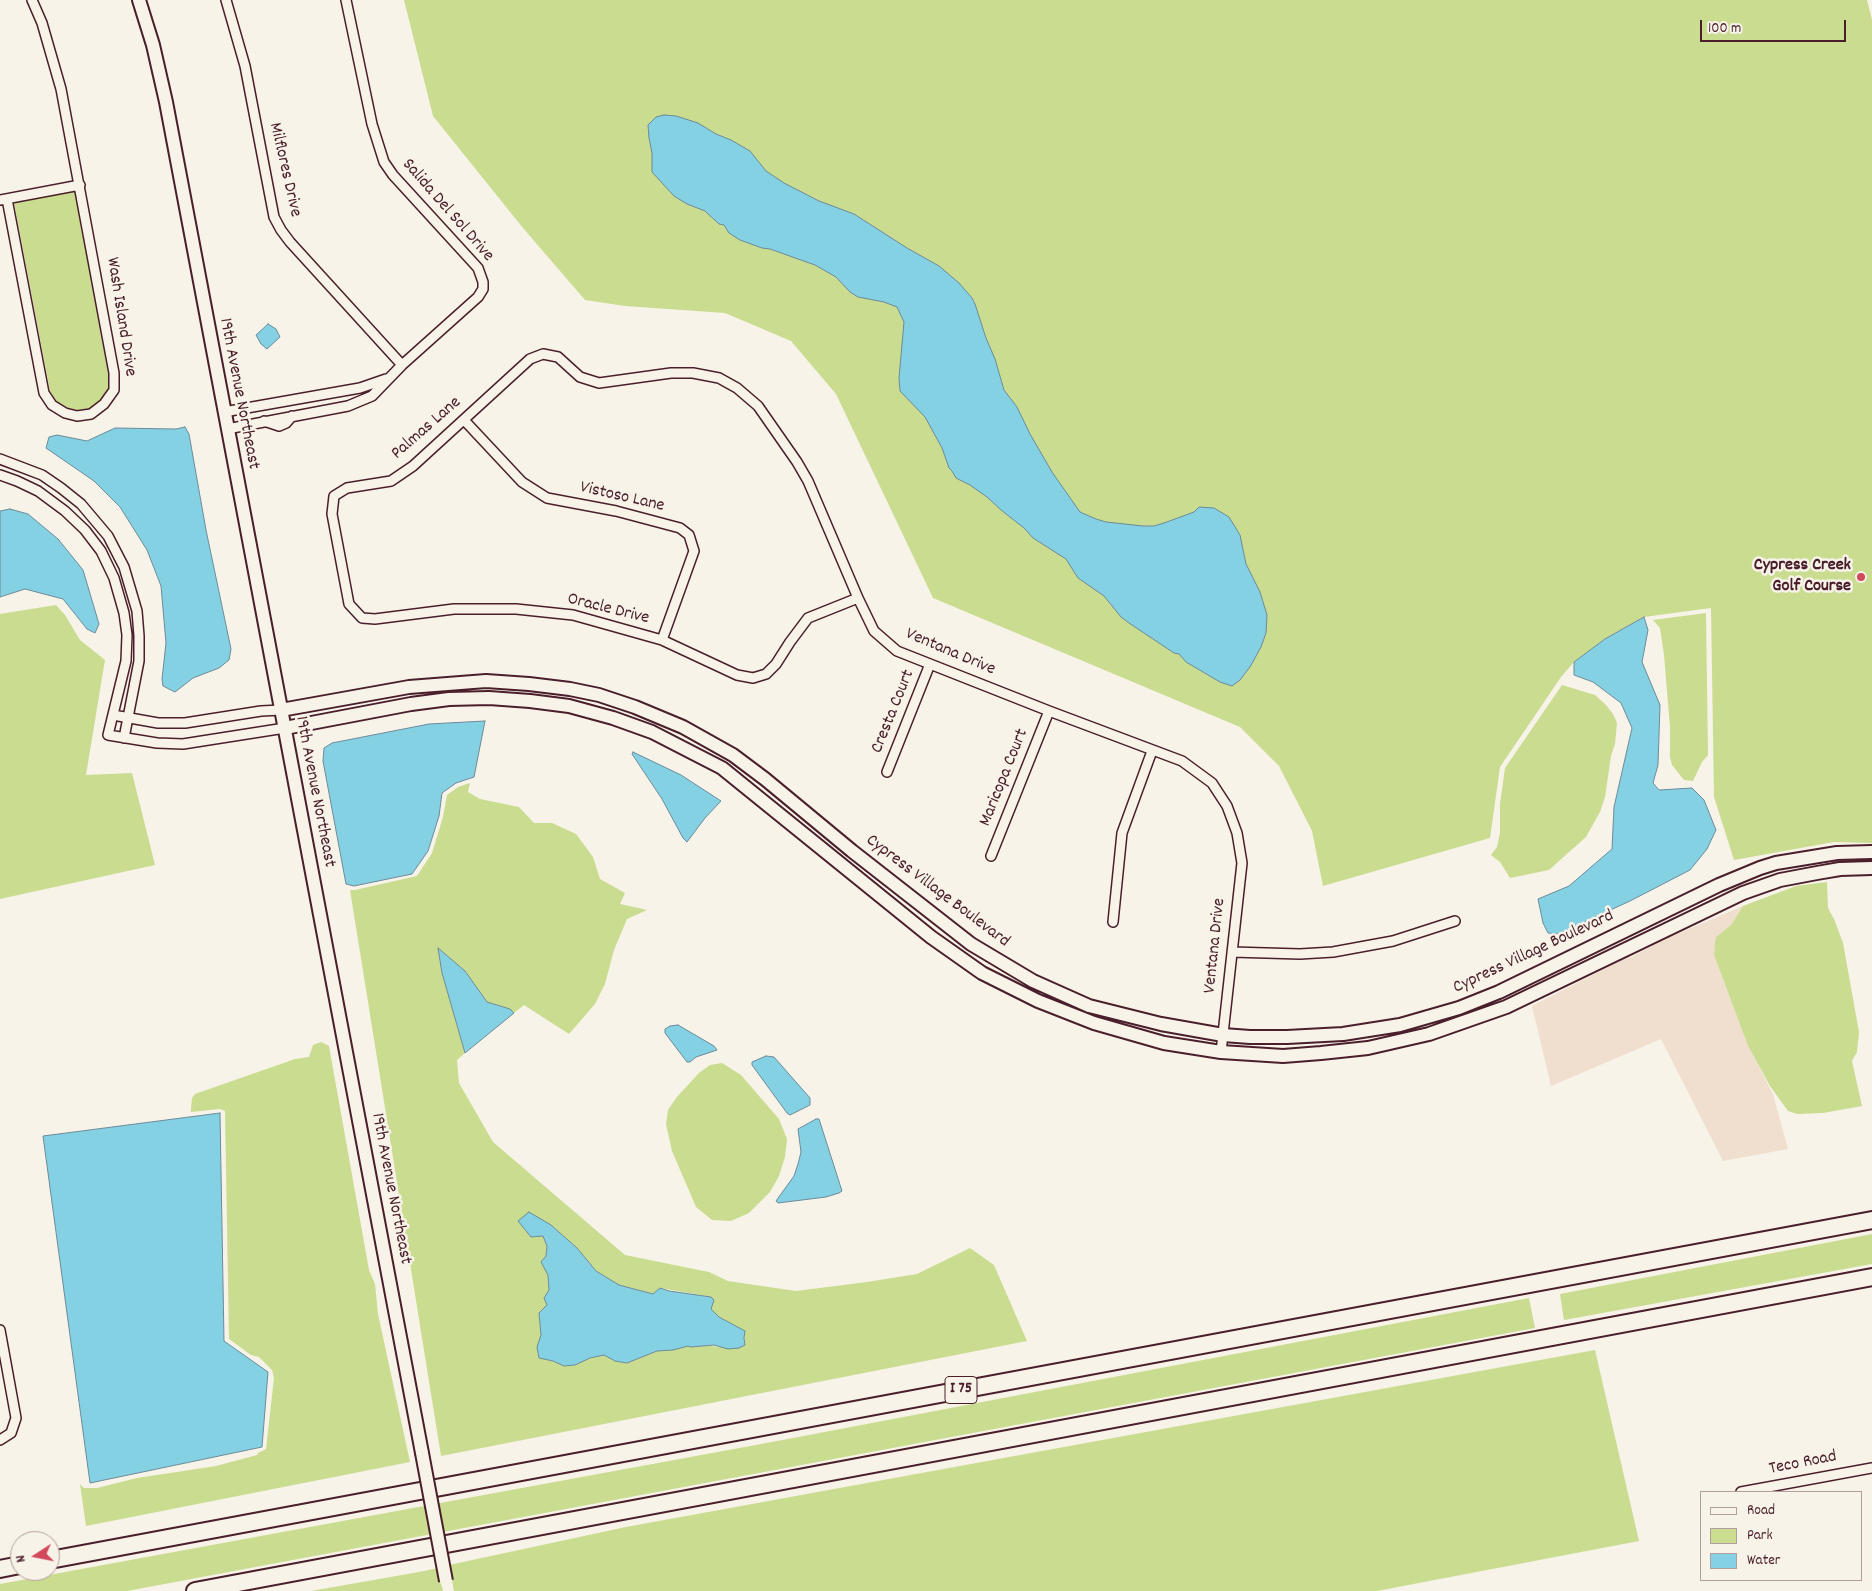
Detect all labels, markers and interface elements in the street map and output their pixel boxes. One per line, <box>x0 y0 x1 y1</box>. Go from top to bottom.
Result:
scale bar <box>1702 10 1848 42</box>
text: 100 m <box>1708 18 1741 40</box>
street label: Milflores Drive <box>263 121 305 219</box>
street label: Salida Del Sol Drive <box>396 155 498 267</box>
street label: Wash Island Drive <box>100 256 140 378</box>
street label: 19th Avenue Northeast <box>213 317 263 471</box>
street label: Palmas Lane <box>388 393 466 465</box>
street label: Vistoso Lane <box>578 478 666 518</box>
place label: Cypress Creek Golf Course <box>1754 556 1851 598</box>
marker: Cypress Creek Golf Course <box>1855 571 1867 583</box>
street label: Oracle Drive <box>565 589 651 631</box>
street label: Ventana Drive <box>902 624 998 682</box>
street label: Cresta Court <box>867 667 921 757</box>
street label: 19th Avenue Northeast <box>289 715 339 869</box>
street label: Maricopa Court <box>976 726 1034 830</box>
street label: Cypress Village Boulevard <box>861 831 1013 953</box>
street label: Ventana Drive <box>1200 897 1232 995</box>
street label: Cypress Village Boulevard <box>1450 906 1618 1000</box>
street label: 19th Avenue Northeast <box>365 1112 415 1266</box>
road number: I 75 <box>945 1376 977 1404</box>
street label: Teco Road <box>1767 1447 1839 1481</box>
legend <box>1700 1491 1862 1581</box>
text: Road <box>1747 1500 1775 1522</box>
text: Park <box>1747 1525 1773 1547</box>
north arrow <box>10 1531 60 1581</box>
text: Water <box>1747 1550 1780 1572</box>
text: N <box>11 1553 32 1564</box>

